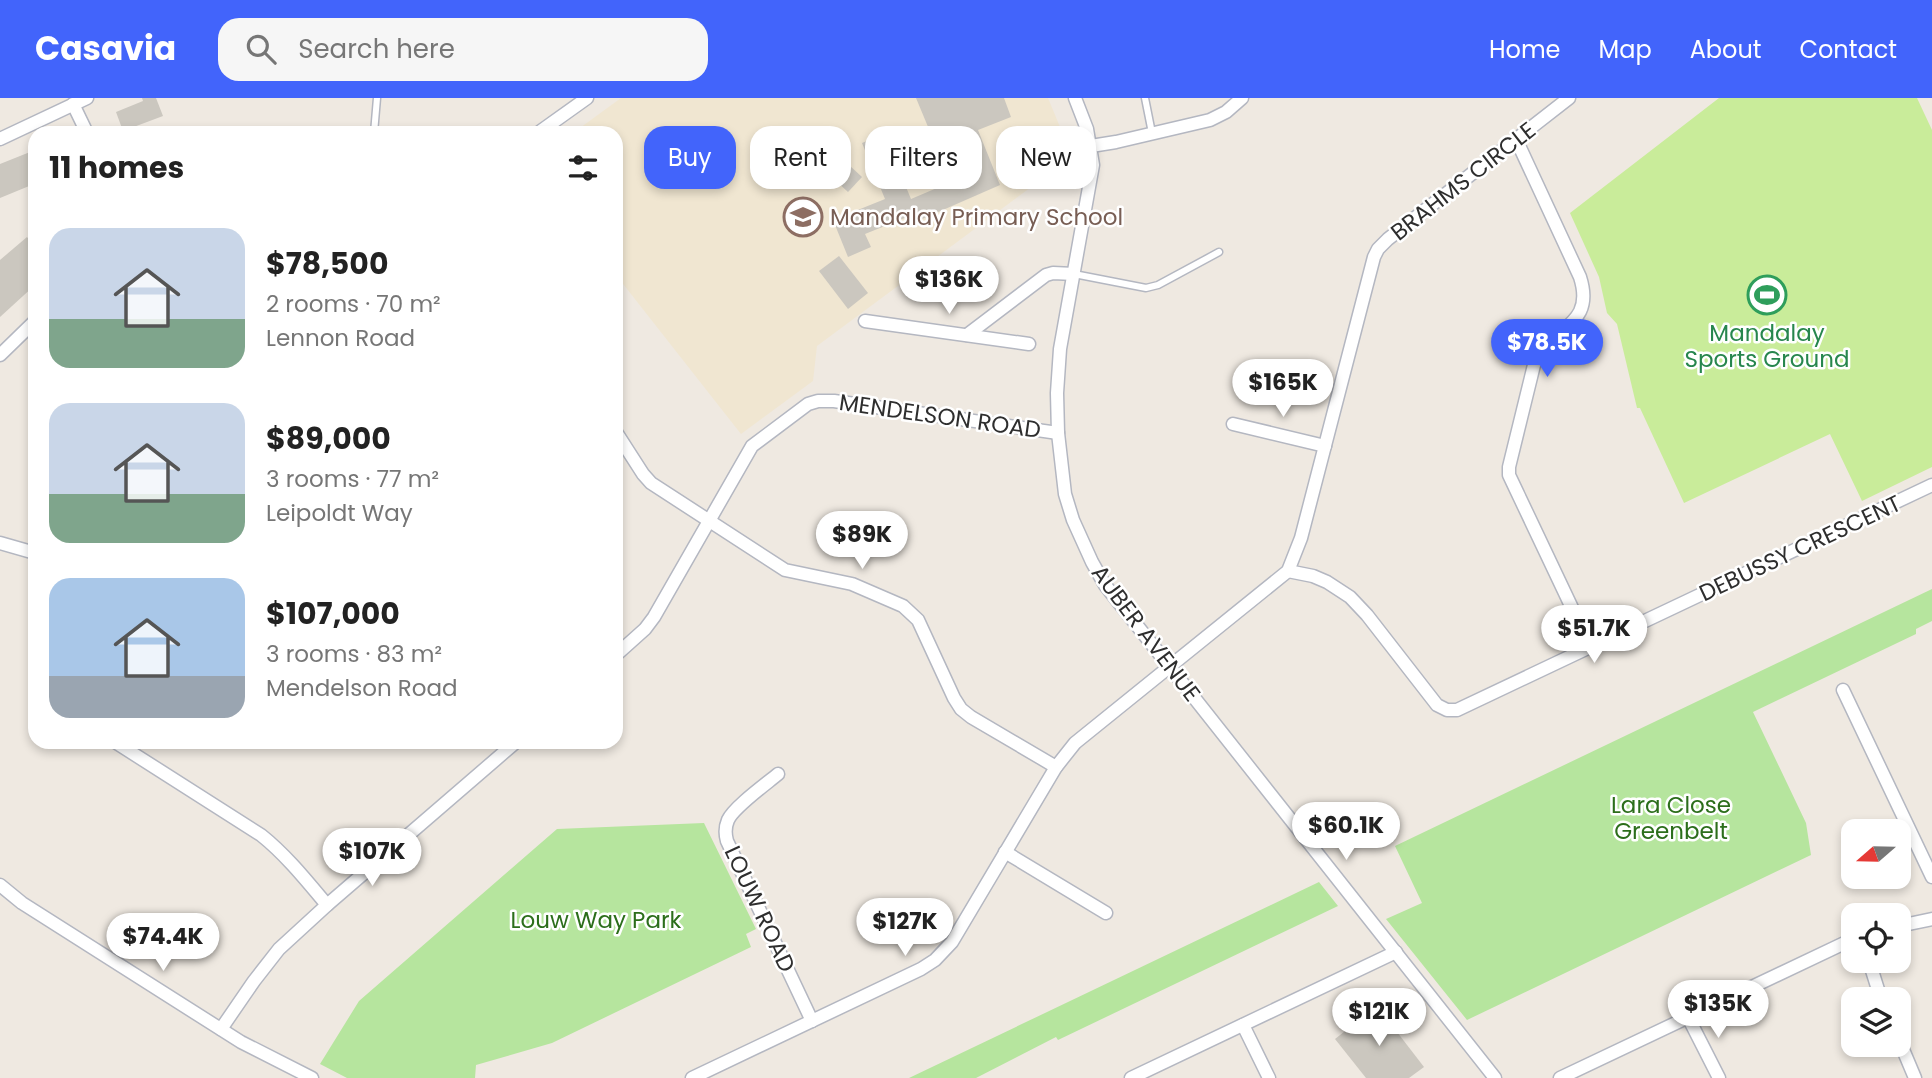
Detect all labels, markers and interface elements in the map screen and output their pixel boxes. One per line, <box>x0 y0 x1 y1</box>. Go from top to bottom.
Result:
search box <box>218 18 708 81</box>
text: Casavia <box>35 25 176 72</box>
icon: search <box>242 30 280 68</box>
text: Search here <box>298 31 455 67</box>
text: Home <box>1489 33 1561 66</box>
text: Map <box>1599 33 1652 66</box>
text: About <box>1690 33 1761 66</box>
text: Contact <box>1799 33 1897 66</box>
street label: BRAHMS CIRCLE <box>1384 114 1542 248</box>
chip: Buy <box>644 126 736 189</box>
chip: Rent <box>750 126 851 189</box>
chip: Filters <box>865 126 982 189</box>
chip: New <box>996 126 1096 189</box>
text: 11 homes <box>49 146 184 189</box>
icon: filters <box>564 149 602 187</box>
school or university icon: Mandalay Primary School <box>782 196 824 238</box>
place label: Mandalay Primary School <box>830 201 1123 233</box>
text: $78,500 <box>266 242 388 285</box>
icon: home <box>105 256 189 340</box>
pin: $136K <box>900 256 998 316</box>
text: $136K <box>915 263 983 295</box>
sports icon: Mandalay Sports Ground <box>1746 274 1788 316</box>
text: 2 rooms · 70 m² <box>266 288 441 320</box>
place label: Mandalay Sports Ground <box>1684 317 1850 375</box>
pin: $78.5K <box>1490 320 1604 379</box>
text: Lennon Road <box>266 322 415 354</box>
text: $78.5K <box>1507 326 1587 358</box>
pin: $165K <box>1234 360 1332 419</box>
text: $165K <box>1248 366 1318 398</box>
street label: MENDELSON ROAD <box>837 386 1043 446</box>
text: $89,000 <box>266 417 391 460</box>
icon: home <box>105 431 189 515</box>
text: 3 rooms · 77 m² <box>266 463 439 495</box>
street label: DEBUSSY CRESCENT <box>1694 487 1906 609</box>
text: Leipoldt Way <box>266 497 413 529</box>
pin: $89K <box>821 512 903 571</box>
text: $89K <box>832 518 892 550</box>
street label: AUBER AVENUE <box>1084 558 1208 708</box>
text: $107,000 <box>266 592 400 635</box>
icon: home <box>105 606 189 690</box>
pin: $51.7K <box>1537 606 1651 665</box>
text: $51.7K <box>1557 612 1631 644</box>
text: 3 rooms · 83 m² <box>266 638 442 670</box>
text: Mendelson Road <box>266 672 458 704</box>
park label: Lara Close Greenbelt <box>1611 789 1731 847</box>
pin: $60.1K <box>1289 802 1403 862</box>
text: $60.1K <box>1308 809 1384 841</box>
north arrow <box>1841 819 1911 889</box>
map controls <box>1841 819 1911 1057</box>
pin: $107K <box>323 828 421 888</box>
text: $107K <box>338 835 406 867</box>
street label: LOUW ROAD <box>717 841 803 977</box>
pin: $127K <box>856 898 954 958</box>
button: locate <box>1841 903 1911 973</box>
park label: Louw Way Park <box>511 904 682 936</box>
text: $127K <box>872 905 938 937</box>
pin: $74.4K <box>106 914 220 973</box>
text: $74.4K <box>122 920 204 952</box>
pin: $135K <box>1669 981 1767 1040</box>
text: $135K <box>1684 987 1752 1019</box>
button: layers <box>1841 987 1911 1057</box>
pin: $121K <box>1330 988 1428 1048</box>
text: $121K <box>1348 995 1410 1027</box>

